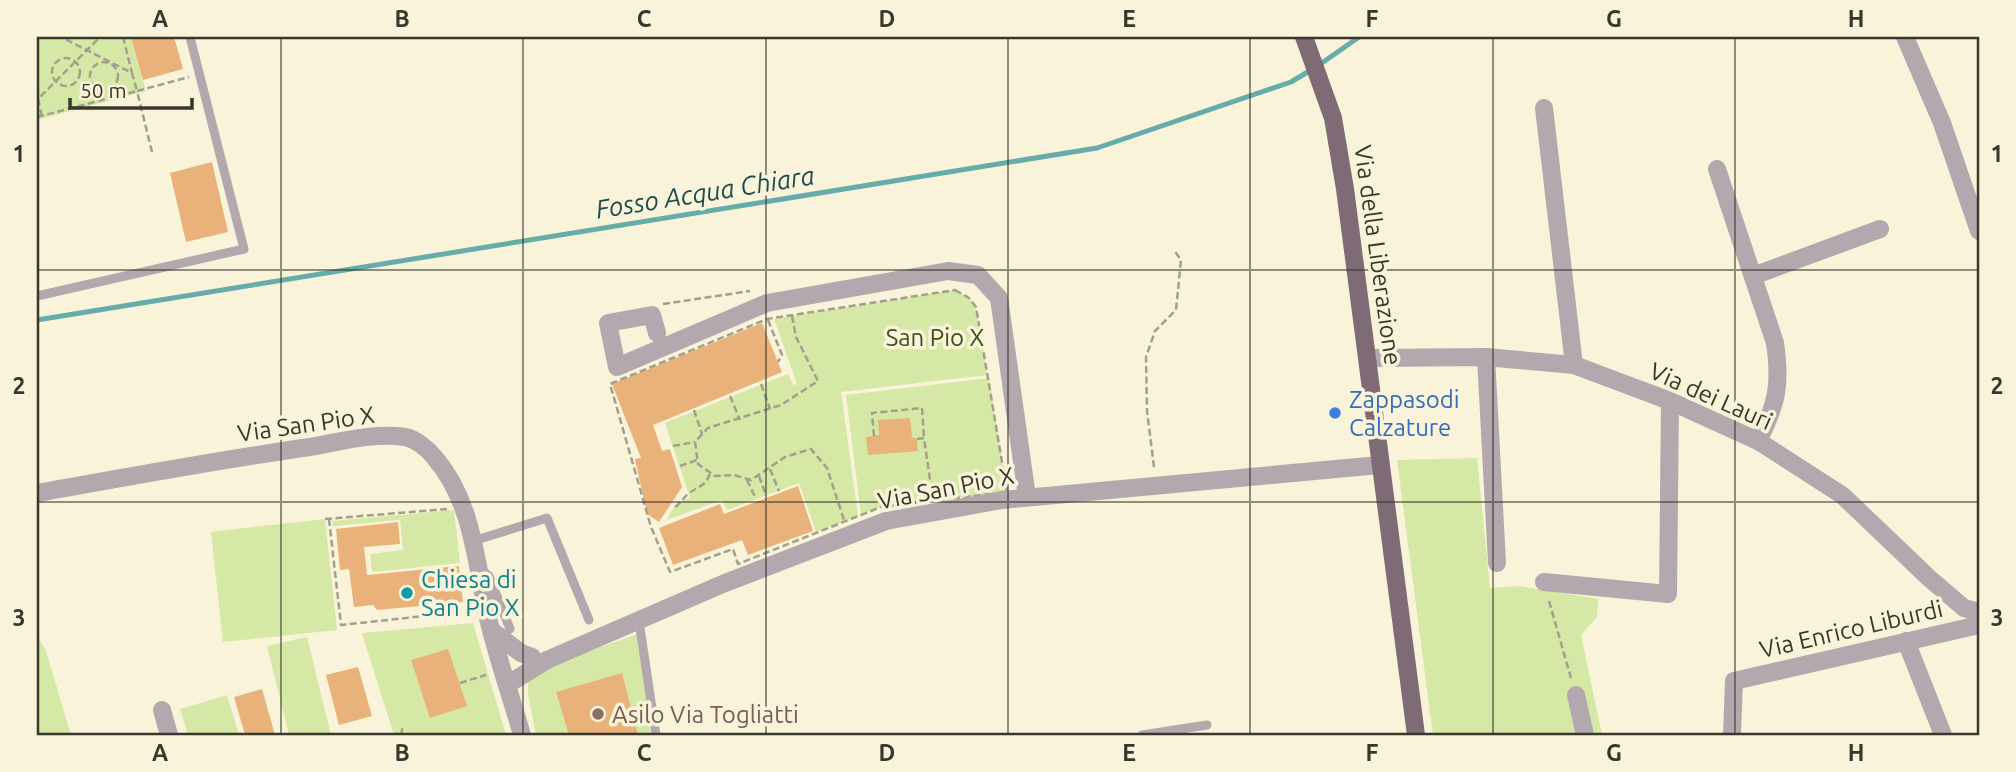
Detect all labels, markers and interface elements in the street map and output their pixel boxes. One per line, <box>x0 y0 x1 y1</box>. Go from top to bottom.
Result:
text: A <box>152 6 168 31</box>
text: B <box>394 6 410 31</box>
text: C <box>637 6 652 31</box>
text: D <box>879 6 895 31</box>
text: E <box>1122 6 1136 31</box>
text: F <box>1366 6 1379 31</box>
text: G <box>1606 6 1622 31</box>
text: H <box>1848 6 1864 31</box>
scale bar <box>70 66 192 110</box>
text: 50 m <box>80 78 127 102</box>
text: 1 <box>13 141 25 166</box>
text: 1 <box>1991 141 2003 166</box>
street label: Via della Liberazione <box>1349 143 1407 367</box>
water label: Fosso Acqua Chiara <box>594 160 816 224</box>
park label: San Pio X <box>886 324 985 351</box>
street label: Via dei Lauri <box>1645 357 1777 435</box>
text: 2 <box>13 373 25 398</box>
text: 2 <box>1991 373 2003 398</box>
place label: Zappasodi Calzature <box>1349 386 1460 441</box>
street label: Via San Pio X <box>236 401 377 447</box>
marker: Zappasodi Calzature <box>1327 405 1343 421</box>
street label: Via San Pio X <box>876 462 1017 514</box>
place label: Chiesa di San Pio X <box>421 566 520 621</box>
marker: Chiesa di San Pio X <box>399 585 415 601</box>
street label: Via Enrico Liburdi <box>1757 595 1945 663</box>
text: 3 <box>13 605 25 630</box>
text: 3 <box>1991 605 2003 630</box>
place label: Asilo Via Togliatti <box>612 701 799 728</box>
marker: Asilo Via Togliatti <box>590 706 606 722</box>
text: A <box>152 740 168 765</box>
text: B <box>394 740 410 765</box>
text: C <box>637 740 652 765</box>
text: D <box>879 740 895 765</box>
text: E <box>1122 740 1136 765</box>
text: F <box>1366 740 1379 765</box>
text: G <box>1606 740 1622 765</box>
text: H <box>1848 740 1864 765</box>

